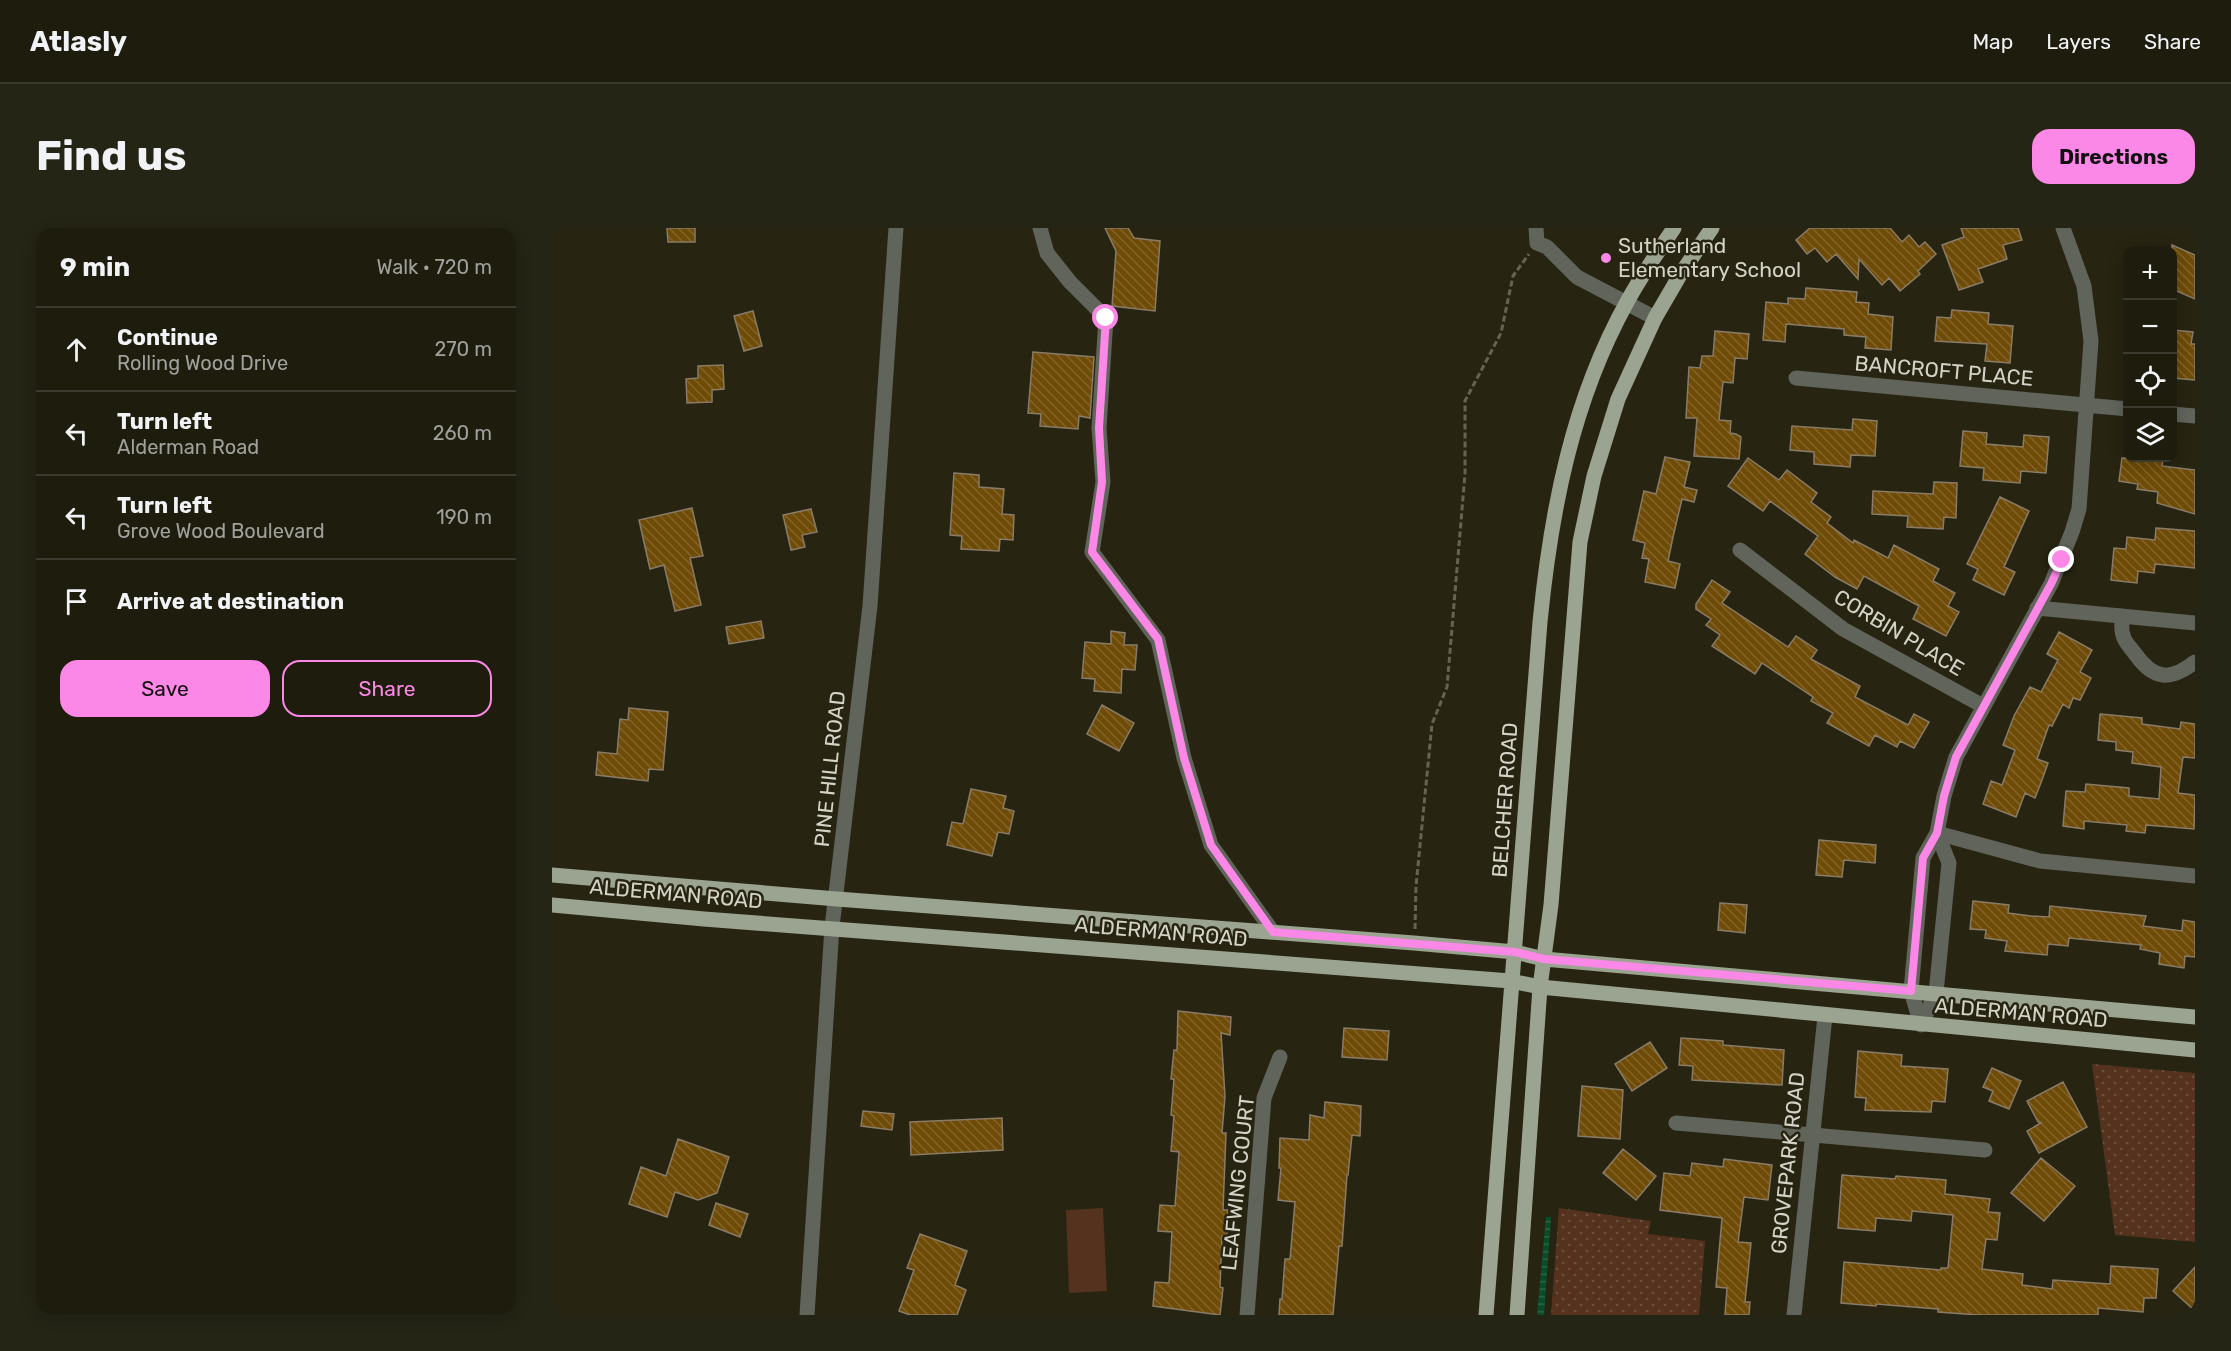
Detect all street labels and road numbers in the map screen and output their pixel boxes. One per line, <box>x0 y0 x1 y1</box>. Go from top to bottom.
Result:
street label: BANCROFT PLACE <box>1854 350 2034 391</box>
street label: CORBIN PLACE <box>1830 584 1969 681</box>
street label: PINE HILL ROAD <box>809 690 850 848</box>
street label: BELCHER ROAD <box>1487 722 1522 878</box>
street label: ALDERMAN ROAD <box>589 873 764 914</box>
street label: ALDERMAN ROAD <box>1074 911 1249 952</box>
street label: ALDERMAN ROAD <box>1934 992 2109 1033</box>
street label: GROVEPARK ROAD <box>1766 1071 1809 1255</box>
street label: LEAFWING COURT <box>1216 1094 1259 1272</box>

